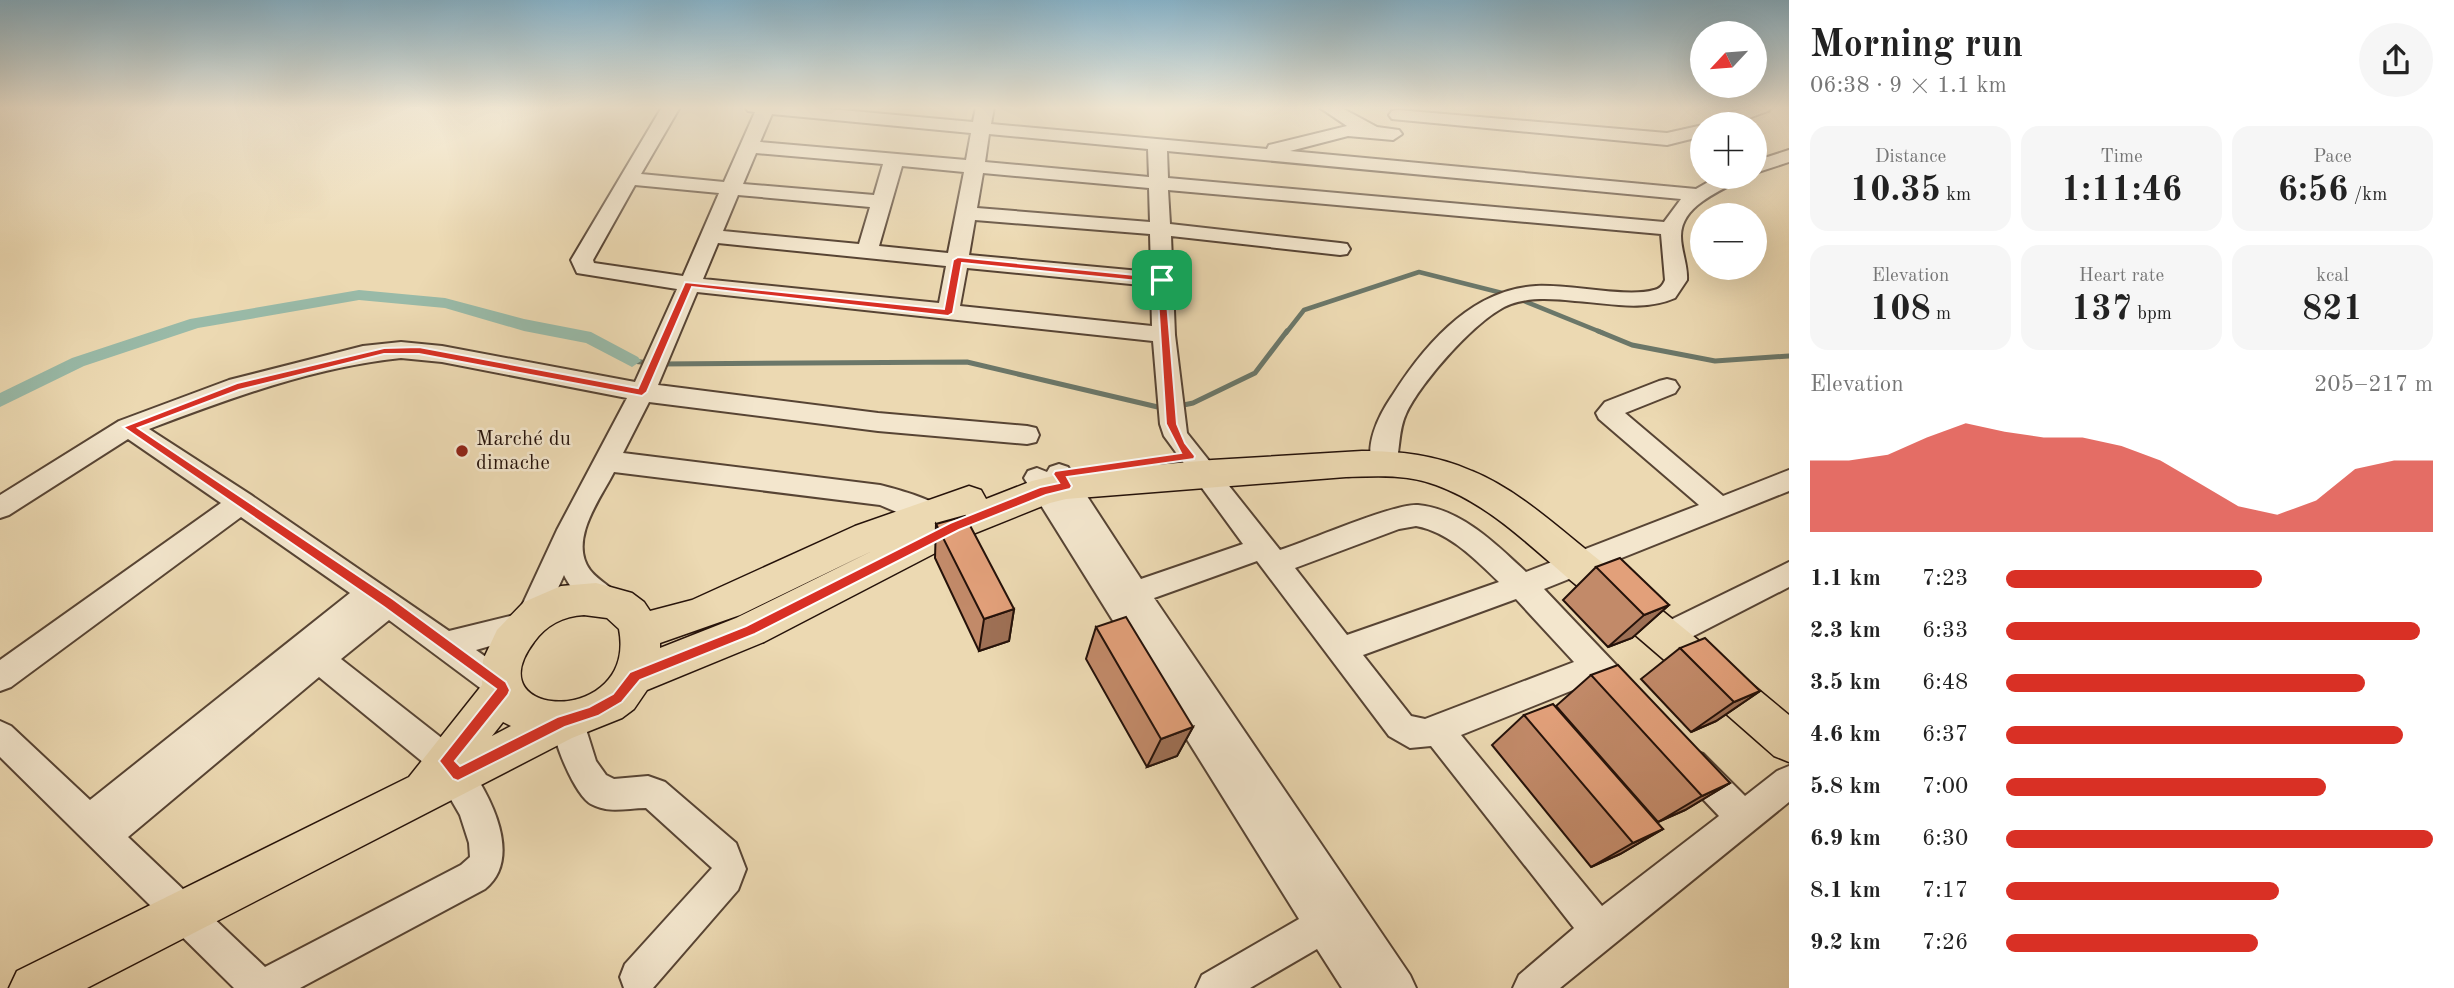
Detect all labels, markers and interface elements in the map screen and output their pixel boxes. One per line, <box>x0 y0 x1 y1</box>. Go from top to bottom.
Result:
north arrow <box>1690 21 1768 98</box>
map controls <box>1690 21 1767 280</box>
button: share <box>2359 23 2433 97</box>
text: Morning run <box>1810 27 2023 65</box>
text: 06:38 · 9 × 1.1 km <box>1810 74 2007 97</box>
button: + <box>1690 112 1767 189</box>
text: Distance <box>1875 148 1946 167</box>
text: Time <box>2100 148 2143 167</box>
text: Pace <box>2313 148 2352 167</box>
text: 10.35 <box>1850 173 1941 208</box>
text: 1:11:46 <box>2061 173 2182 208</box>
text: 6:56 <box>2278 173 2348 208</box>
text: km <box>1941 186 1971 205</box>
text: /km <box>2348 186 2387 205</box>
button: − <box>1690 203 1767 280</box>
pin <box>1132 250 1192 310</box>
icon: arrive <box>1143 261 1181 299</box>
text: Elevation <box>1872 267 1949 286</box>
text: Heart rate <box>2079 267 2164 286</box>
text: kcal <box>2316 267 2349 286</box>
text: 108 <box>1870 292 1931 327</box>
text: 137 <box>2071 292 2132 327</box>
text: 821 <box>2302 292 2363 327</box>
text: m <box>1931 305 1951 324</box>
text: bpm <box>2132 305 2172 324</box>
text: Elevation <box>1810 373 1904 396</box>
text: 205–217 m <box>2314 373 2433 396</box>
place label: Marché du dimache <box>476 429 571 474</box>
marker: Marché du dimache <box>454 443 470 459</box>
text: 1.1 km <box>1810 567 1881 590</box>
text: 7:23 <box>1922 567 1968 590</box>
text: 2.3 km <box>1810 619 1881 642</box>
text: 6:33 <box>1922 619 1968 642</box>
text: 3.5 km <box>1810 671 1881 694</box>
text: 6:48 <box>1922 671 1968 694</box>
text: 4.6 km <box>1810 723 1881 746</box>
text: 6:37 <box>1922 723 1968 746</box>
text: 5.8 km <box>1810 775 1881 798</box>
text: 7:00 <box>1922 775 1968 798</box>
text: 6.9 km <box>1810 827 1881 850</box>
text: 6:30 <box>1922 827 1968 850</box>
text: 8.1 km <box>1810 879 1881 902</box>
text: 7:17 <box>1922 879 1968 902</box>
text: 9.2 km <box>1810 931 1881 954</box>
text: 7:26 <box>1922 931 1968 954</box>

